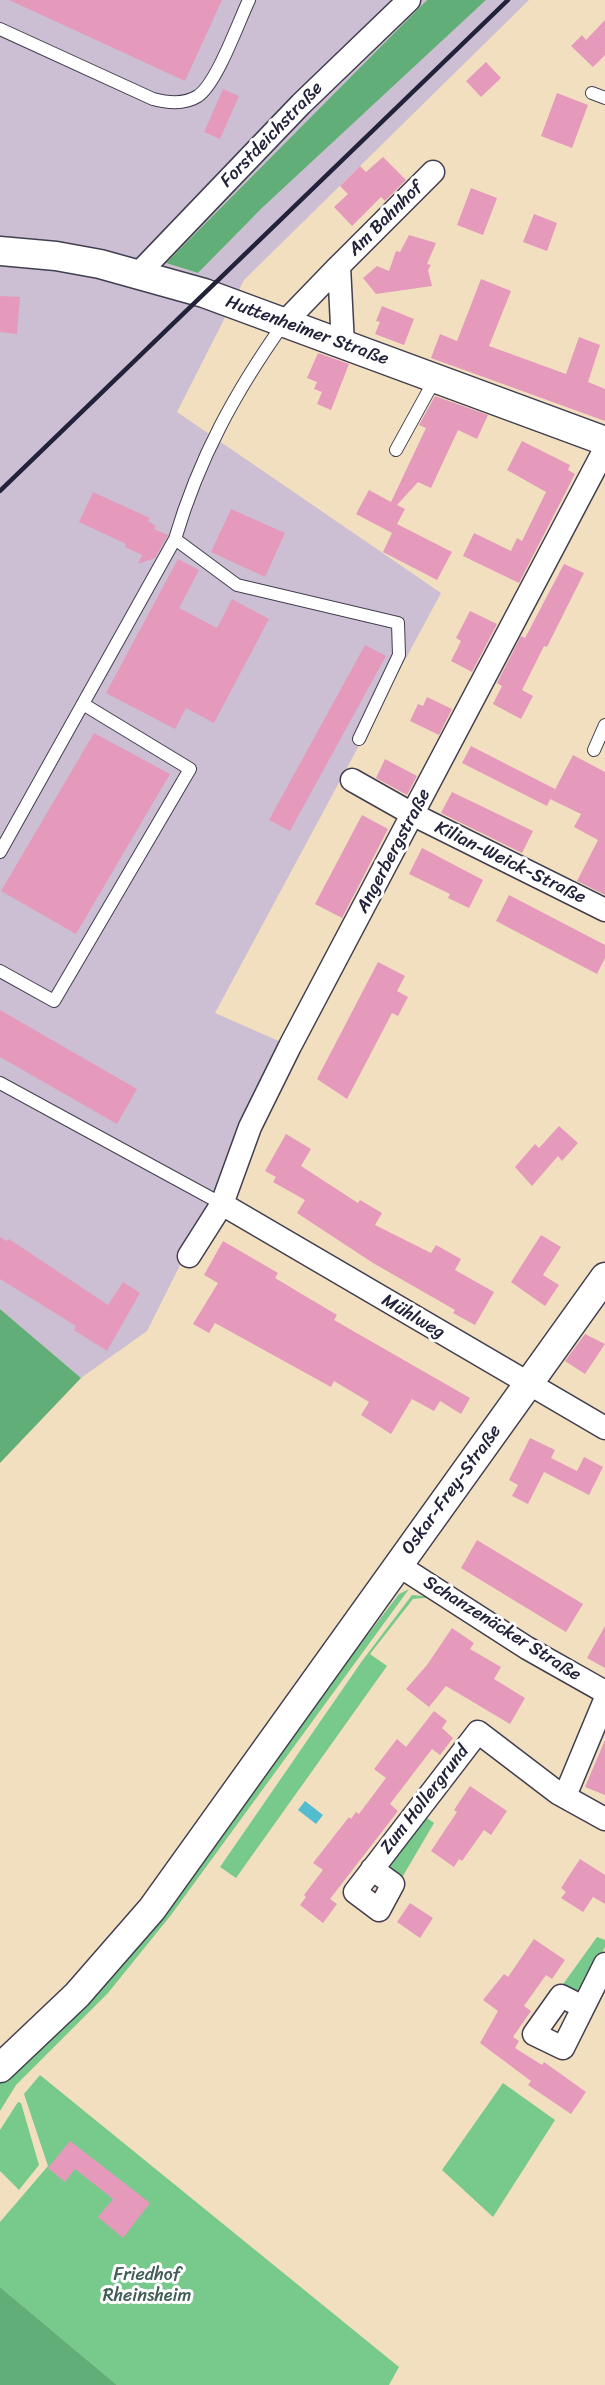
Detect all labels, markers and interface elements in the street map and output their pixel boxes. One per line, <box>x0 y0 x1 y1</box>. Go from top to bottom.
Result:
street label: Forstdeichstraße <box>216 78 328 192</box>
street label: Am Bahnhof <box>344 177 428 261</box>
street label: Huttenheimer Straße <box>223 291 391 371</box>
street label: Angerbergstraße <box>352 785 436 917</box>
street label: Kilian-Weick-Straße <box>431 817 589 909</box>
street label: Mühlweg <box>378 1290 448 1344</box>
street label: Oskar-Frey-Straße <box>398 1421 506 1559</box>
street label: Schanzenäcker Straße <box>419 1572 585 1686</box>
street label: Zum Hollergrund <box>376 1741 474 1859</box>
park label: Friedhof Rheinsheim <box>103 2264 191 2306</box>

